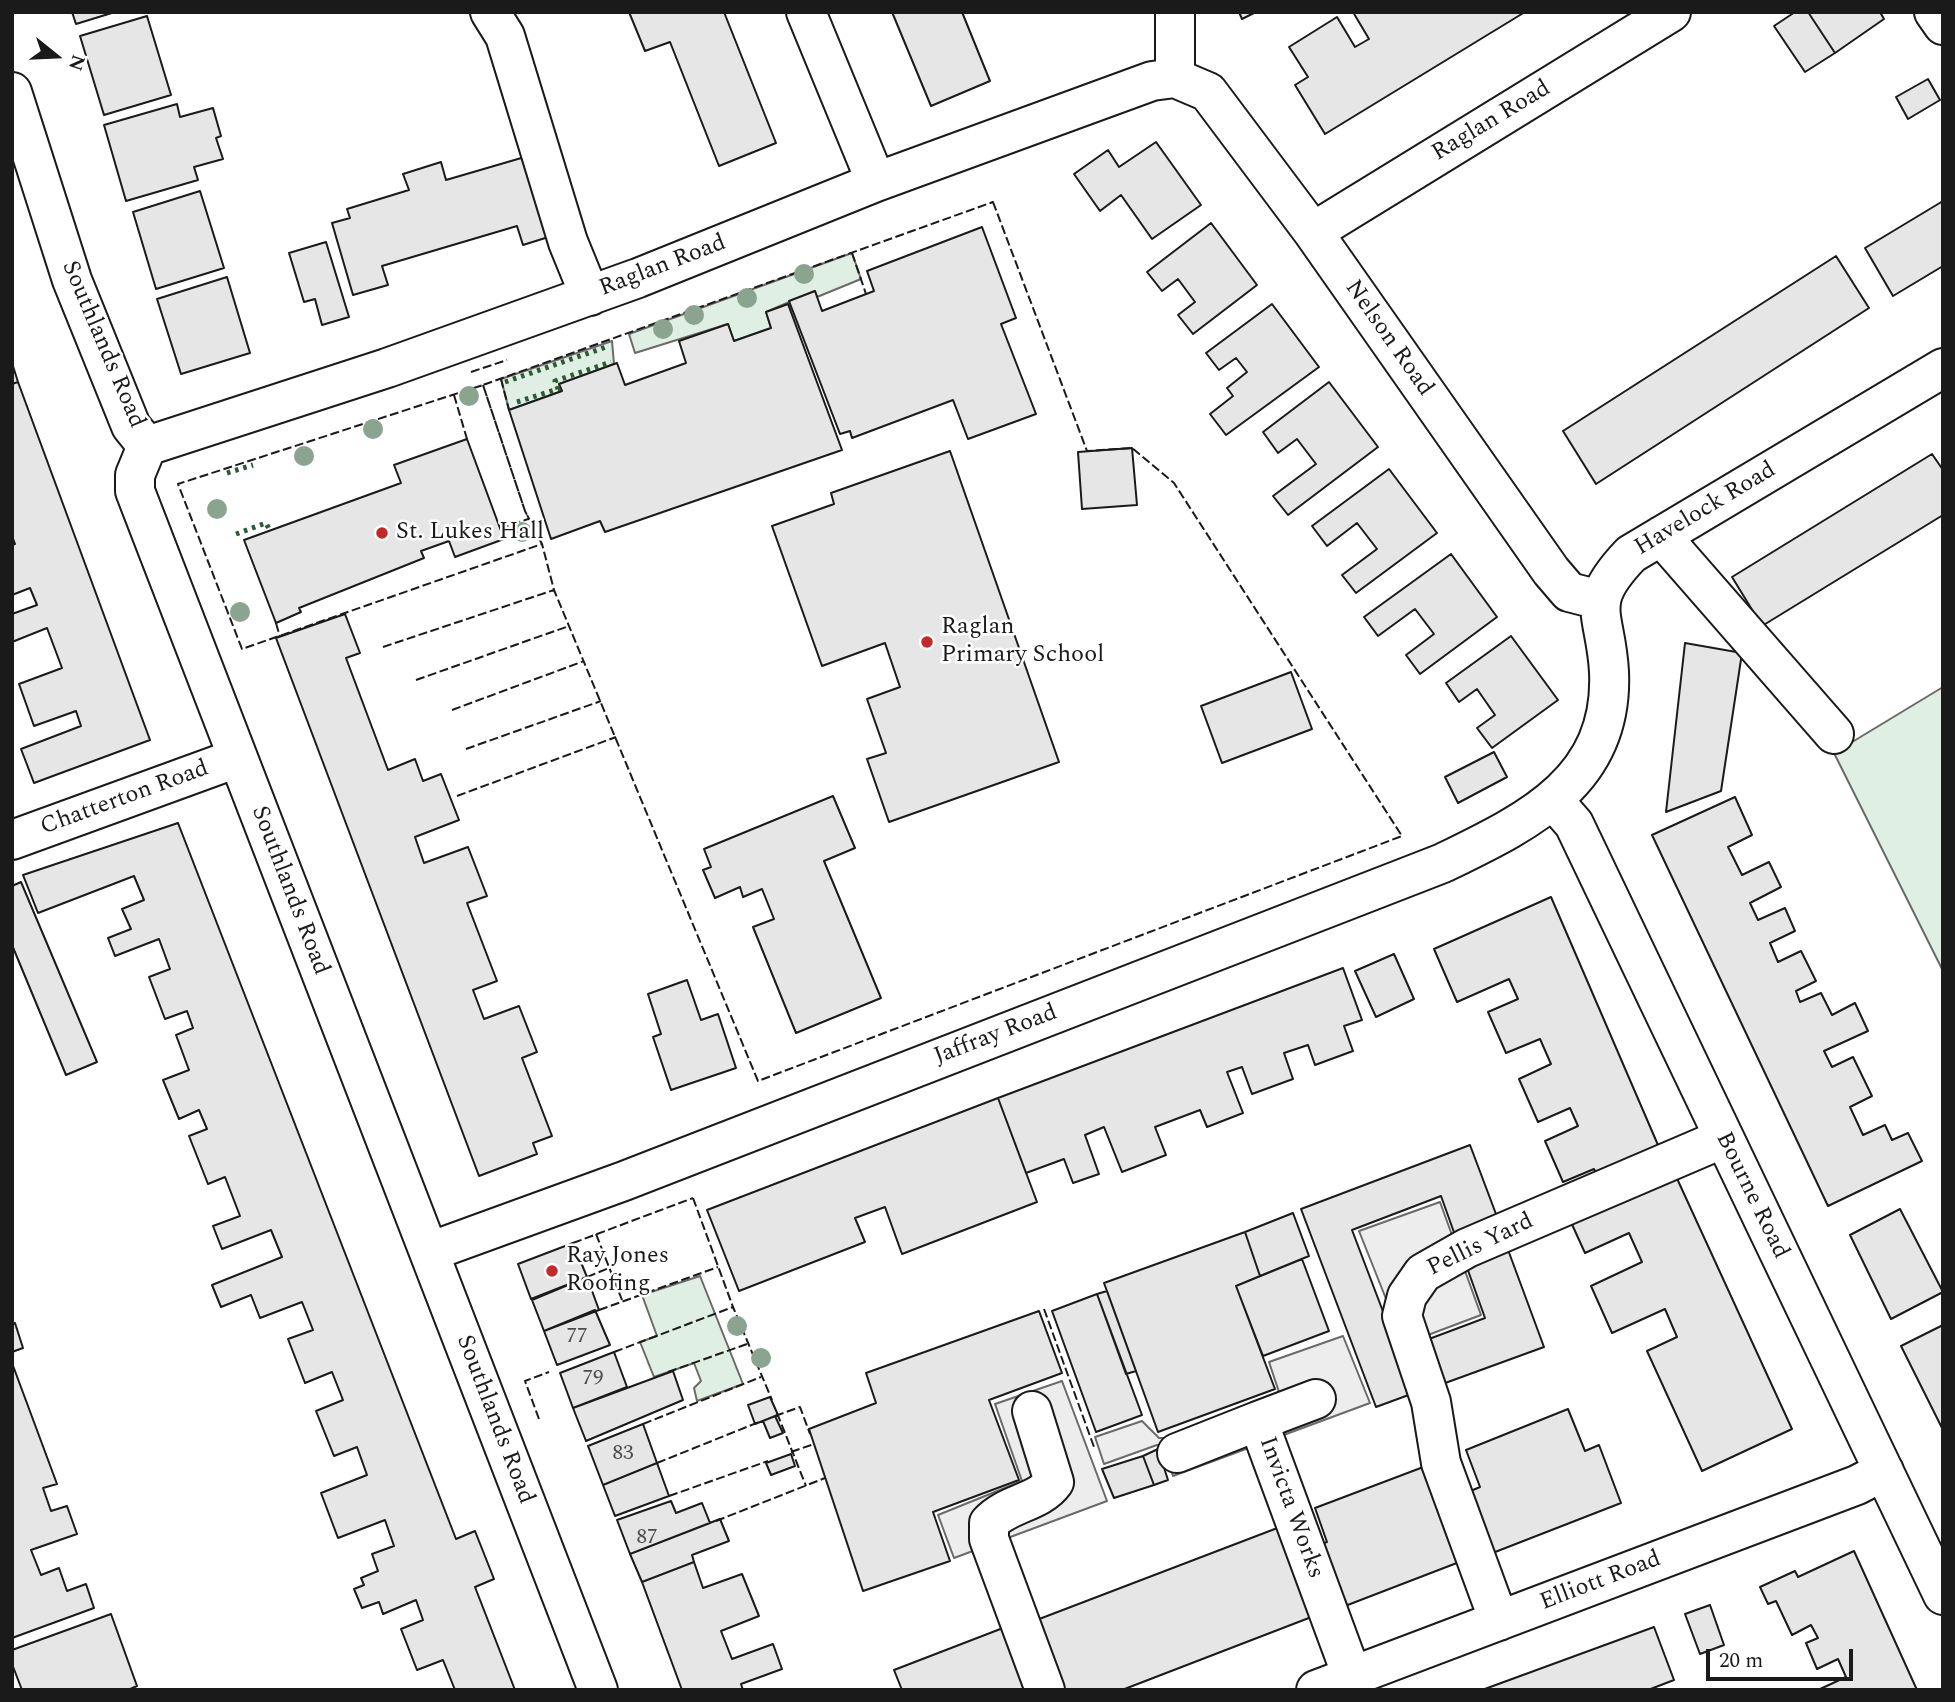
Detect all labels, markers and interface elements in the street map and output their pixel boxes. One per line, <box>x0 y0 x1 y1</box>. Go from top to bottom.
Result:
north arrow <box>21 21 91 91</box>
text: N <box>60 51 93 74</box>
street label: Raglan Road <box>1427 75 1557 169</box>
street label: Raglan Road <box>596 230 730 304</box>
street label: Southlands Road <box>54 257 150 433</box>
street label: Nelson Road <box>1337 275 1439 403</box>
street label: Havelock Road <box>1630 457 1782 563</box>
place label: St. Lukes Hall <box>396 519 544 547</box>
marker: St. Lukes Hall <box>374 525 390 541</box>
place label: Raglan Primary School <box>941 614 1104 670</box>
marker: Raglan Primary School <box>919 634 935 650</box>
street label: Chatterton Road <box>37 755 213 843</box>
street label: Southlands Road <box>244 802 334 980</box>
street label: Jaffray Road <box>930 999 1062 1073</box>
street label: Bourne Road <box>1708 1128 1794 1264</box>
street label: Pellis Yard <box>1423 1208 1539 1284</box>
place label: Ray Jones Roofing <box>566 1243 669 1299</box>
marker: Ray Jones Roofing <box>544 1263 560 1279</box>
house number: 77 <box>567 1325 587 1351</box>
street label: Southlands Road <box>449 1331 539 1509</box>
house number: 79 <box>583 1367 603 1393</box>
street label: Invicta Works <box>1251 1433 1329 1583</box>
house number: 83 <box>613 1442 633 1468</box>
house number: 87 <box>637 1526 657 1552</box>
street label: Elliott Road <box>1536 1546 1666 1618</box>
scale bar <box>1710 1636 1857 1680</box>
text: 20 m <box>1719 1645 1763 1677</box>

